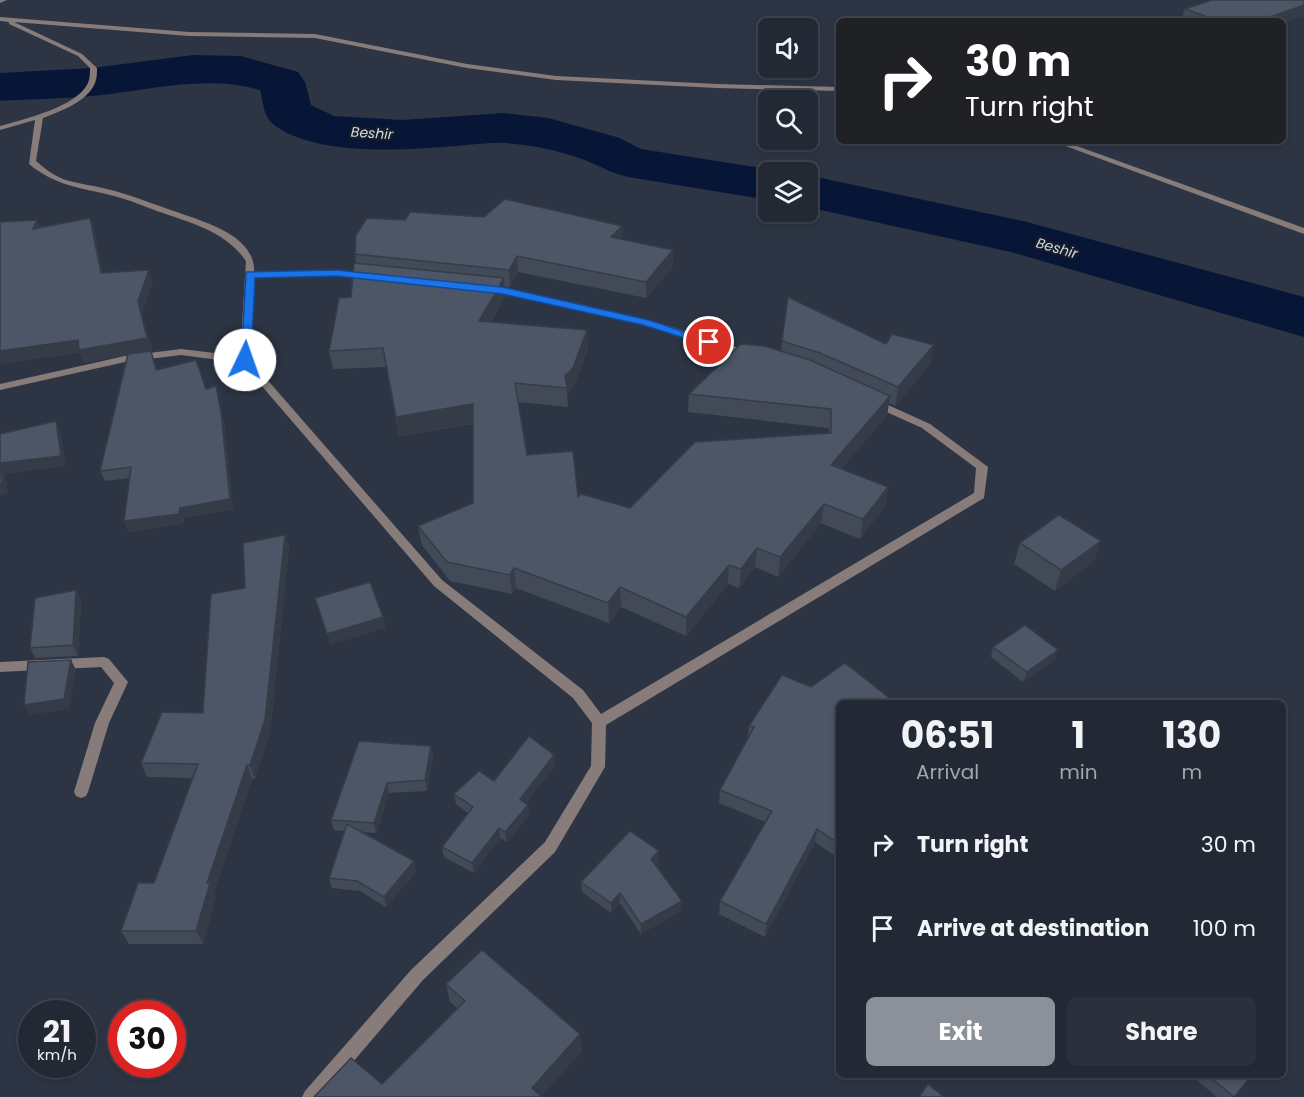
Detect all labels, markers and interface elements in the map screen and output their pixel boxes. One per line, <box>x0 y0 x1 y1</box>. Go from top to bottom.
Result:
map controls <box>758 18 818 222</box>
button: sound <box>758 18 818 78</box>
text: 30 m <box>965 32 1071 91</box>
icon: right <box>866 42 944 120</box>
text: Turn right <box>965 88 1094 125</box>
button: search <box>758 90 818 150</box>
water label: Beshir <box>350 122 395 145</box>
button: layers <box>758 162 818 222</box>
water label: Beshir <box>1034 233 1081 264</box>
pin <box>683 316 734 367</box>
icon: arrive <box>692 325 725 358</box>
position arrow <box>213 328 277 392</box>
text: 06:51 <box>901 710 994 761</box>
text: 1 <box>1072 710 1085 761</box>
text: 130 <box>1162 710 1221 761</box>
text: Arrival <box>916 758 979 786</box>
text: min <box>1059 758 1098 786</box>
text: m <box>1181 758 1202 786</box>
icon: right <box>866 828 899 861</box>
text: Turn right <box>917 829 1028 860</box>
text: 30 m <box>1201 829 1256 860</box>
icon: arrive <box>866 912 899 945</box>
text: Arrive at destination <box>917 913 1149 944</box>
text: 100 m <box>1193 913 1256 944</box>
button: Exit <box>866 997 1055 1066</box>
button: Share <box>1067 997 1256 1066</box>
speed limit sign: 30 <box>108 1000 186 1078</box>
text: 21 <box>43 1010 71 1053</box>
text: km/h <box>37 1044 77 1065</box>

